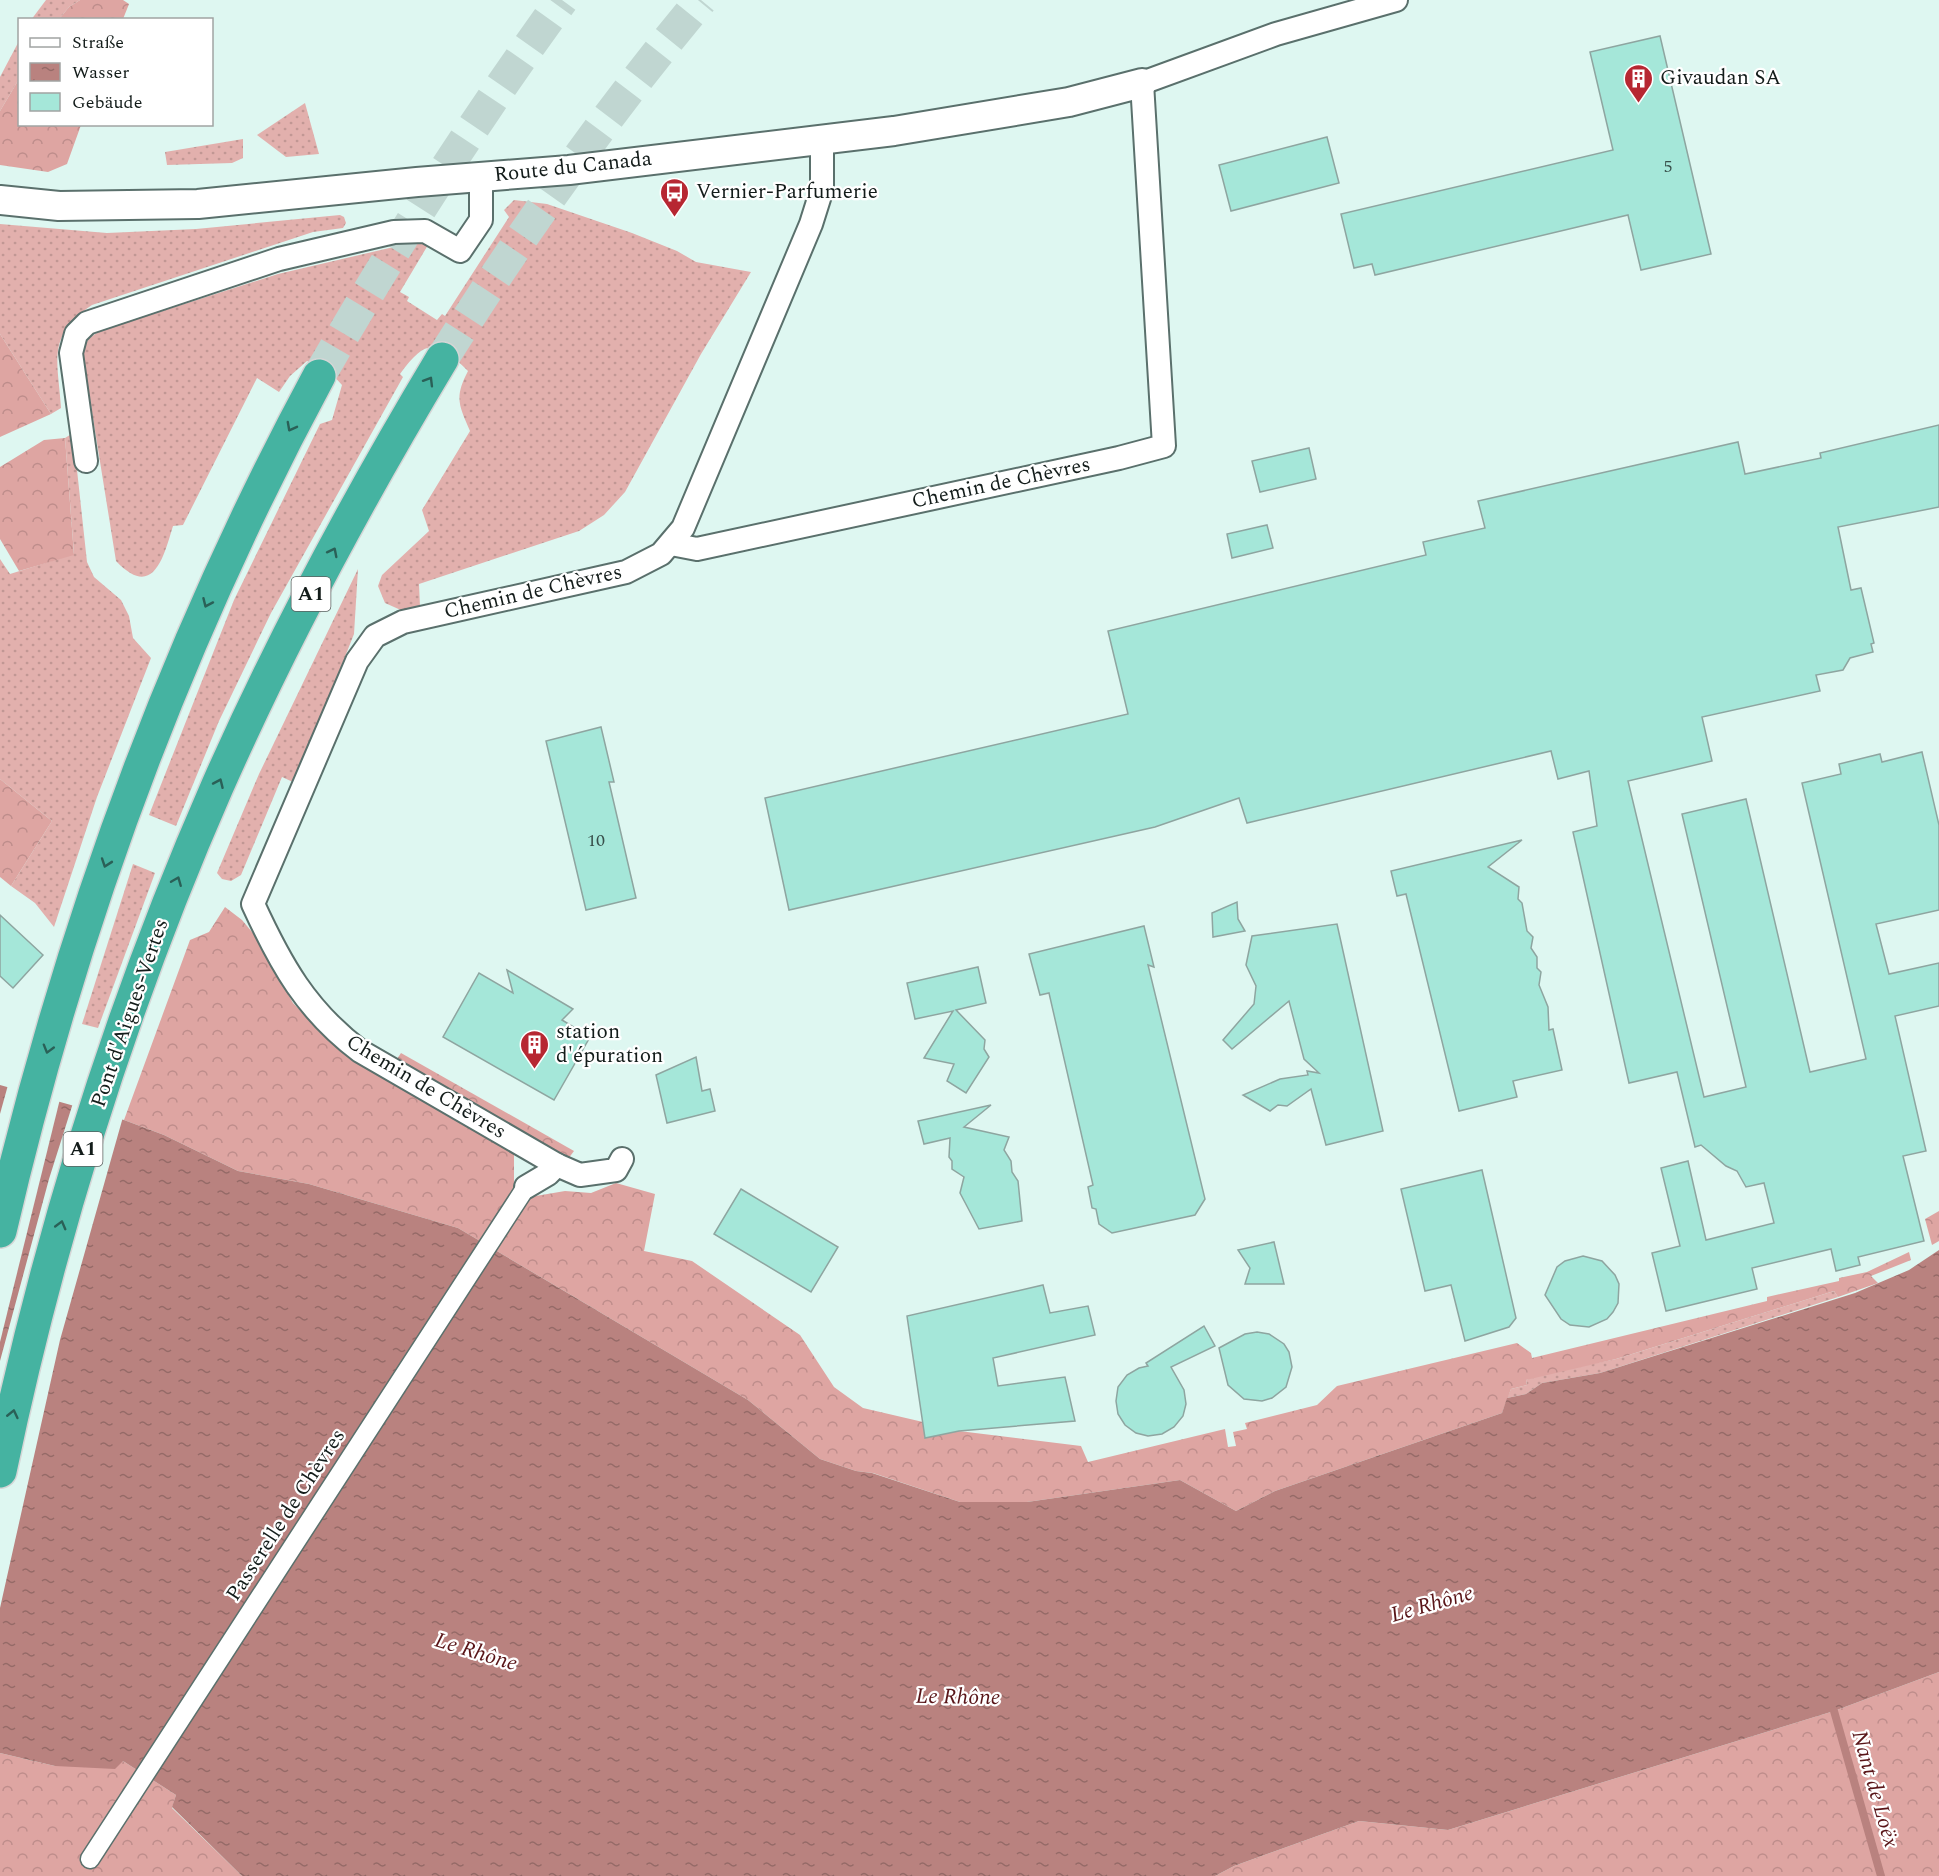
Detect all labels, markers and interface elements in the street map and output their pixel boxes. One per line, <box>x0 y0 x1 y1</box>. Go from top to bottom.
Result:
legend <box>18 18 213 126</box>
text: Straße <box>72 29 124 56</box>
text: Wasser <box>72 59 129 86</box>
building icon: Givaudan SA <box>1623 62 1655 104</box>
place label: Givaudan SA <box>1660 62 1781 94</box>
text: Gebäude <box>72 89 142 116</box>
street label: Route du Canada <box>492 143 654 191</box>
house number: 5 <box>1664 153 1673 180</box>
bus stop icon: Vernier-Parfumerie <box>659 176 691 218</box>
place label: Vernier-Parfumerie <box>696 176 878 208</box>
one-way arrow <box>421 377 433 387</box>
one-way arrow <box>287 421 298 432</box>
street label: Chemin de Chèvres <box>909 448 1093 518</box>
one-way arrow <box>326 547 338 558</box>
street label: Chemin de Chèvres <box>441 556 625 628</box>
road number: A1 <box>292 577 330 611</box>
one-way arrow <box>202 597 214 608</box>
one-way arrow <box>212 778 224 789</box>
house number: 10 <box>587 827 605 854</box>
one-way arrow <box>101 857 113 868</box>
one-way arrow <box>170 877 183 887</box>
street label: Pont d'Aigues-Vertes <box>83 914 177 1112</box>
place label: station d'épuration <box>556 1016 663 1072</box>
street label: Chemin de Chèvres <box>340 1026 512 1148</box>
building icon: station d'épuration <box>519 1028 551 1070</box>
one-way arrow <box>43 1043 55 1054</box>
road number: A1 <box>64 1132 103 1166</box>
one-way arrow <box>53 1220 66 1230</box>
one-way arrow <box>6 1409 19 1419</box>
street label: Passerelle de Chèvres <box>218 1422 354 1608</box>
water label: Le Rhône <box>1387 1576 1477 1632</box>
water label: Le Rhône <box>431 1624 521 1680</box>
water label: Le Rhône <box>915 1680 1001 1714</box>
water label: Nant de Loëx <box>1843 1727 1908 1852</box>

